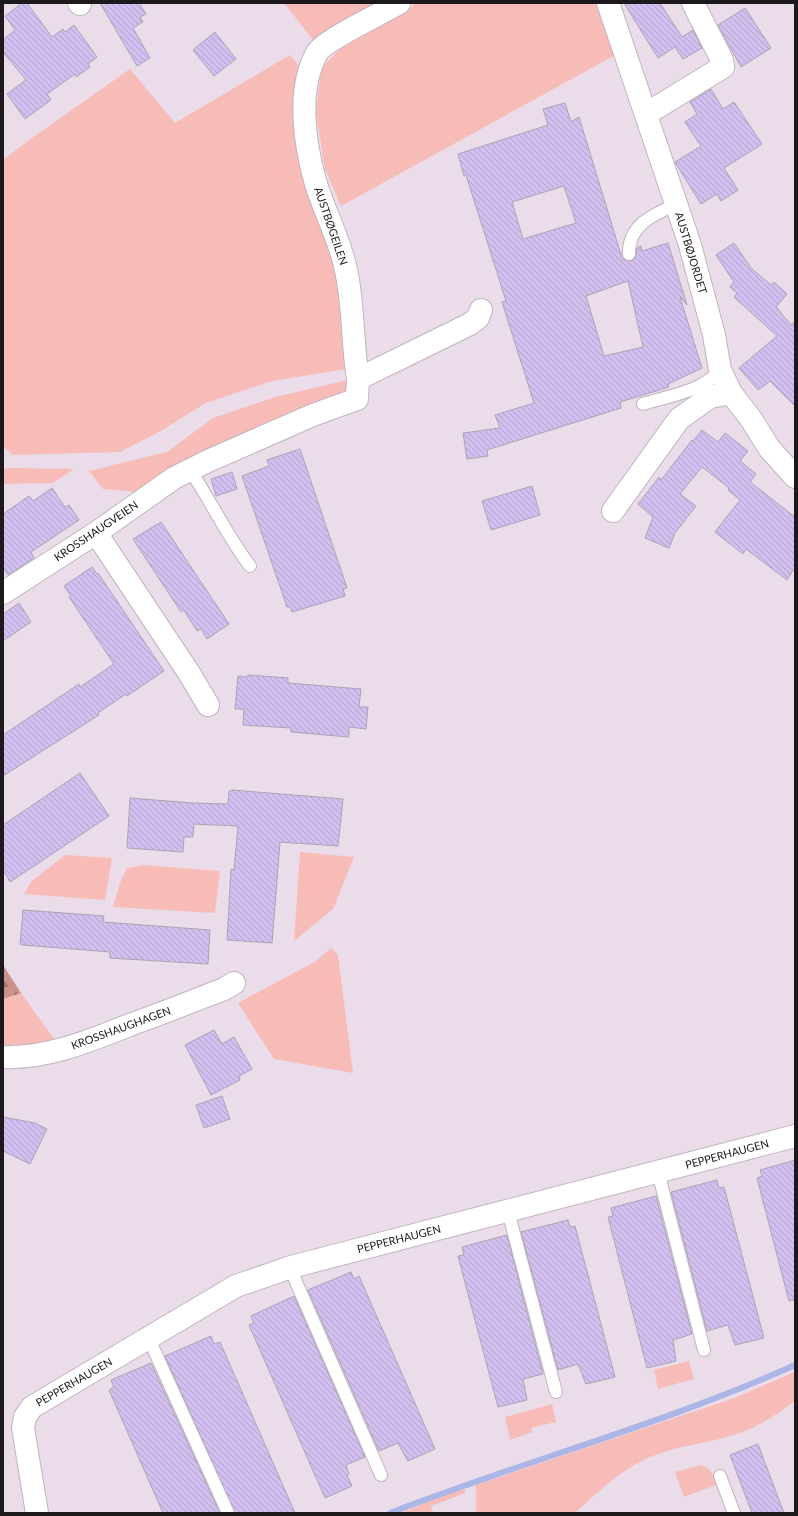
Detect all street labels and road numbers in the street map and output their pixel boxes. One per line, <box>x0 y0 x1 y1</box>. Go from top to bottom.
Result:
street label: AUSTBØGEILEN <box>312 185 351 267</box>
street label: AUSTBØJORDET <box>673 210 710 296</box>
street label: KROSSHAUGVEIEN <box>51 498 140 563</box>
street label: KROSSHAUGHAGEN <box>69 1003 172 1052</box>
street label: PEPPERHAUGEN <box>684 1136 770 1171</box>
street label: PEPPERHAUGEN <box>356 1222 442 1255</box>
street label: PEPPERHAUGEN <box>33 1354 114 1409</box>

